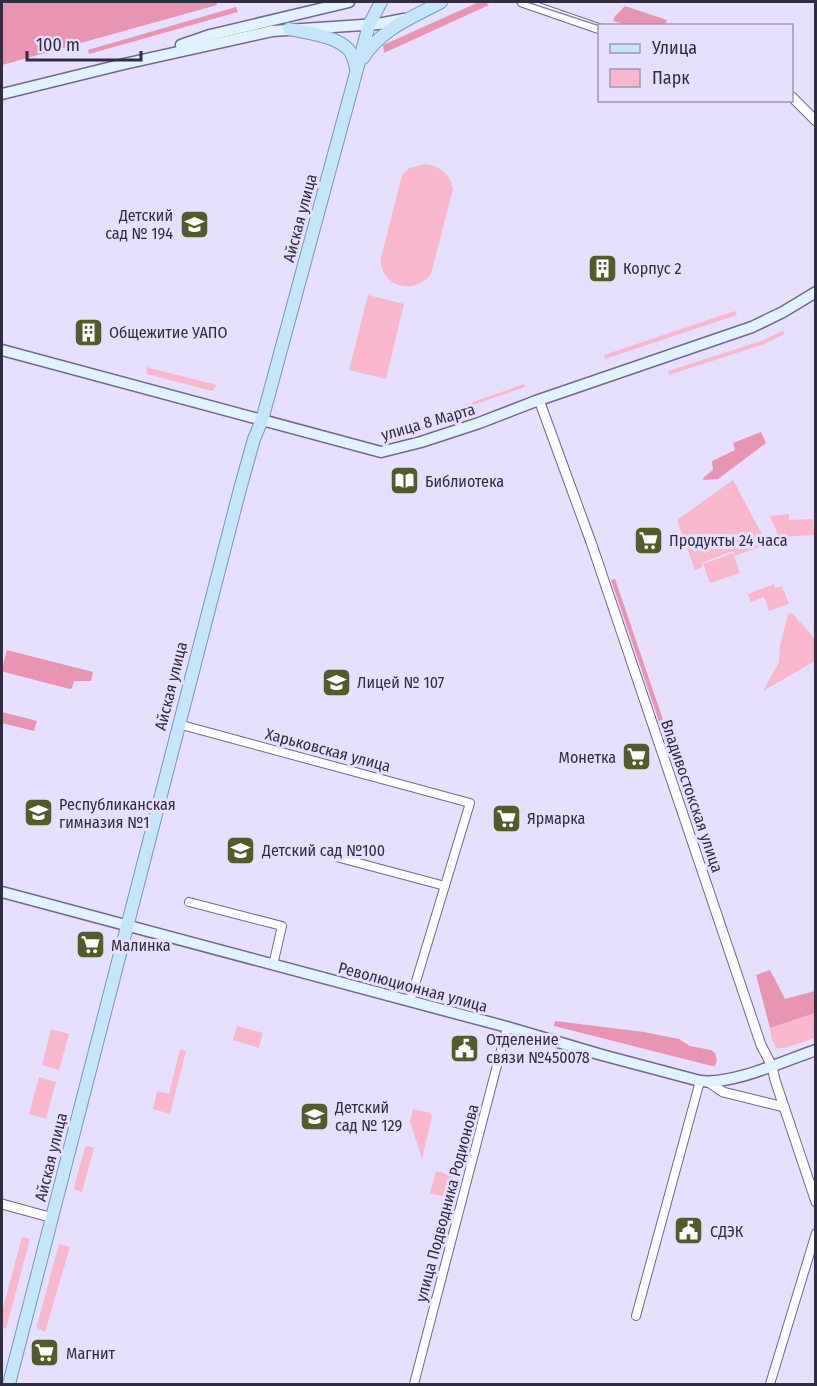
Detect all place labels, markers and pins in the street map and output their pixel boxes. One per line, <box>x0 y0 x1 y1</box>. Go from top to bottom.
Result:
place label: Детский сад № 194 <box>105 206 173 243</box>
school or university icon: Детский сад № 194 <box>178 208 210 240</box>
building icon: Корпус 2 <box>586 252 618 284</box>
place label: Корпус 2 <box>623 259 681 278</box>
building icon: Общежитие УАПО <box>72 316 104 348</box>
place label: Общежитие УАПО <box>109 323 228 342</box>
library icon: Библиотека <box>388 465 420 497</box>
place label: Библиотека <box>425 472 504 491</box>
supermarket icon: Продукты 24 часа <box>632 524 664 556</box>
place label: Продукты 24 часа <box>669 531 788 550</box>
school or university icon: Лицей № 107 <box>320 666 352 698</box>
place label: Лицей № 107 <box>357 673 445 692</box>
supermarket icon: Монетка <box>621 741 653 773</box>
place label: Монетка <box>559 748 616 767</box>
place label: Республиканская гимназия №1 <box>59 795 176 832</box>
school or university icon: Республиканская гимназия №1 <box>22 797 54 829</box>
supermarket icon: Ярмарка <box>490 802 522 834</box>
place label: Ярмарка <box>527 809 586 828</box>
school or university icon: Детский сад №100 <box>225 834 257 866</box>
place label: Детский сад №100 <box>261 841 385 860</box>
supermarket icon: Малинка <box>74 929 106 961</box>
place label: Малинка <box>111 936 171 955</box>
place label: Отделение связи №450078 <box>486 1030 590 1067</box>
public building icon: Отделение связи №450078 <box>449 1032 481 1064</box>
place label: Детский сад № 129 <box>334 1098 402 1135</box>
school or university icon: Детский сад № 129 <box>298 1100 330 1132</box>
public building icon: СДЭК <box>673 1215 705 1247</box>
place label: СДЭК <box>710 1222 744 1241</box>
supermarket icon: Магнит <box>29 1337 61 1369</box>
place label: Магнит <box>66 1344 116 1363</box>

